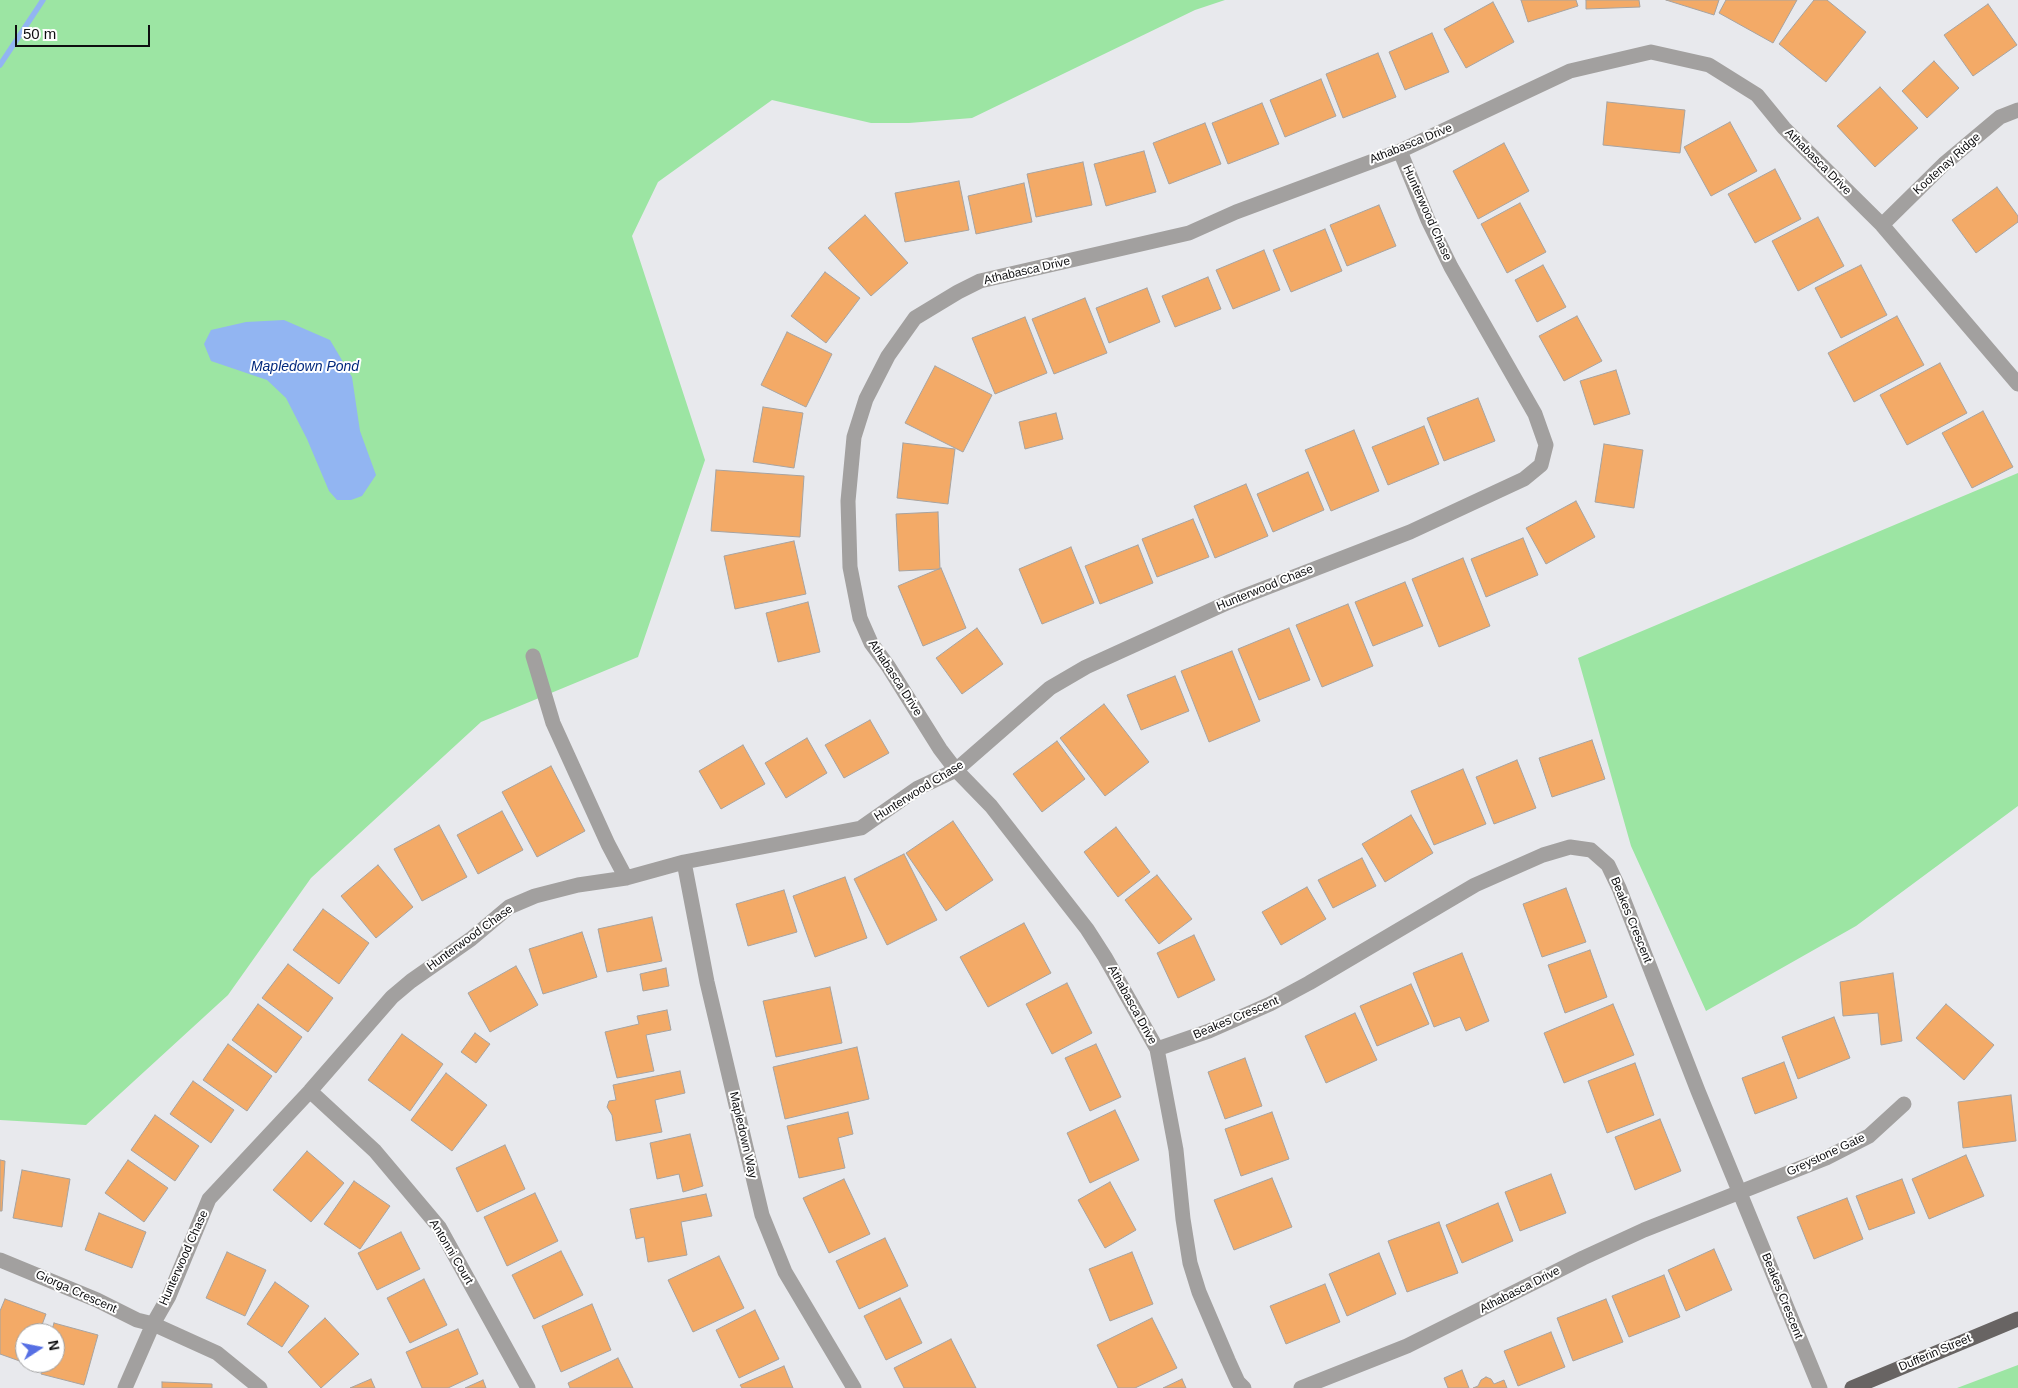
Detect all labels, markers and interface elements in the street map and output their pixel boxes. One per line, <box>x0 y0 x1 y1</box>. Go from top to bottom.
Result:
scale bar <box>18 15 152 47</box>
text: 50 m <box>23 25 56 42</box>
street label: Athabasca Drive <box>1367 121 1455 167</box>
street label: Athabasca Drive <box>1782 126 1854 198</box>
street label: Kootenay Ridge <box>1910 130 1984 198</box>
street label: Hunterwood Chase <box>1400 163 1454 263</box>
street label: Athabasca Drive <box>982 254 1072 288</box>
water label: Mapledown Pond <box>251 359 359 375</box>
street label: Hunterwood Chase <box>1215 562 1315 614</box>
street label: Athabasca Drive <box>865 637 925 719</box>
street label: Hunterwood Chase <box>872 758 966 824</box>
street label: Beakes Crescent <box>1607 875 1655 965</box>
street label: Hunterwood Chase <box>424 902 516 974</box>
street label: Athabasca Drive <box>1104 963 1160 1047</box>
street label: Beakes Crescent <box>1191 994 1281 1042</box>
street label: Mapledown Way <box>726 1090 760 1180</box>
street label: Greystone Gate <box>1785 1131 1867 1179</box>
street label: Hunterwood Chase <box>157 1208 211 1308</box>
street label: Antonni Court <box>426 1217 476 1287</box>
street label: Beakes Crescent <box>1758 1251 1806 1341</box>
street label: Athabasca Drive <box>1478 1264 1562 1316</box>
street label: Giorga Crescent <box>33 1268 119 1316</box>
north arrow <box>15 1323 65 1373</box>
street label: Dufferin Street <box>1897 1331 1973 1375</box>
text: N <box>45 1339 63 1352</box>

